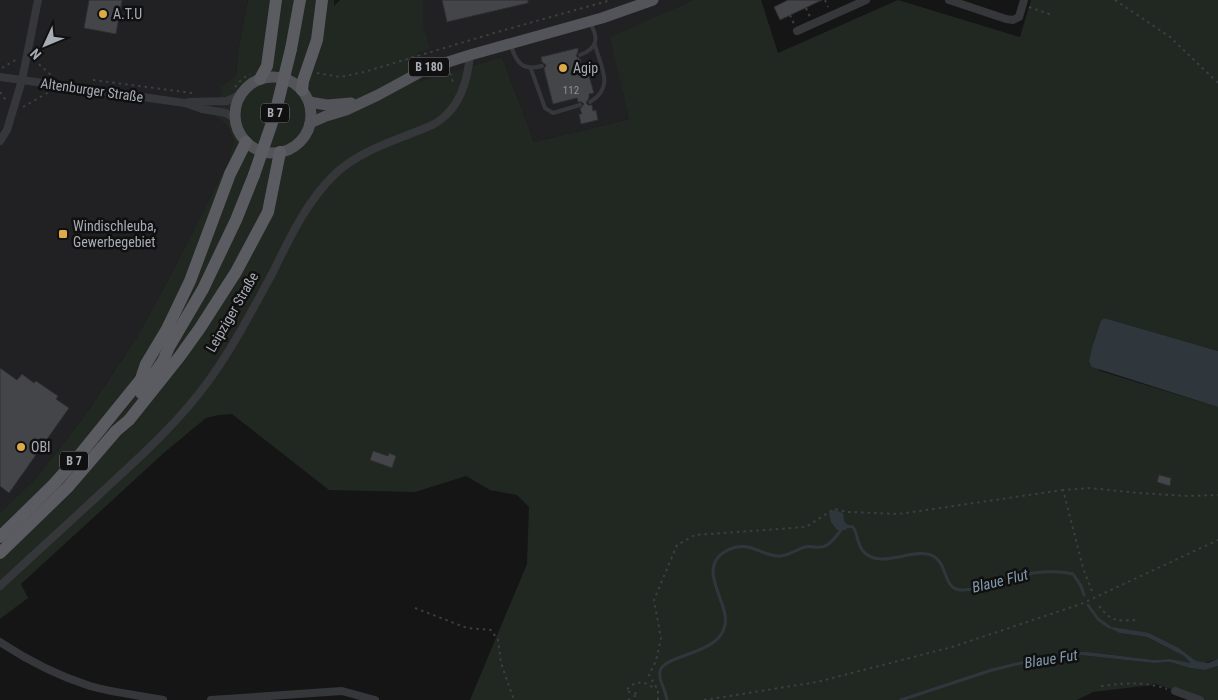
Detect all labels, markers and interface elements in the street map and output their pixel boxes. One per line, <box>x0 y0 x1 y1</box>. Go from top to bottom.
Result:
place label: A.T.U <box>113 6 142 22</box>
marker: A.T.U <box>97 8 109 20</box>
north arrow <box>20 20 70 70</box>
text: N <box>27 45 44 63</box>
road number: B 180 <box>409 58 449 76</box>
place label: Agip <box>573 60 598 76</box>
marker: Agip <box>557 62 569 74</box>
street label: Altenburger Straße <box>40 75 145 105</box>
house number: 112 <box>563 84 579 97</box>
road number: B 7 <box>261 104 289 122</box>
place label: Windischleuba, Gewerbegebiet <box>73 218 157 250</box>
marker: Windischleuba, Gewerbegebiet <box>57 228 69 240</box>
street label: Leipziger Straße <box>203 269 262 355</box>
place label: OBI <box>31 439 51 455</box>
marker: OBI <box>15 441 27 453</box>
road number: B 7 <box>60 452 88 471</box>
water label: Blaue Flut <box>970 565 1031 597</box>
water label: Blaue Fut <box>1023 646 1080 672</box>

